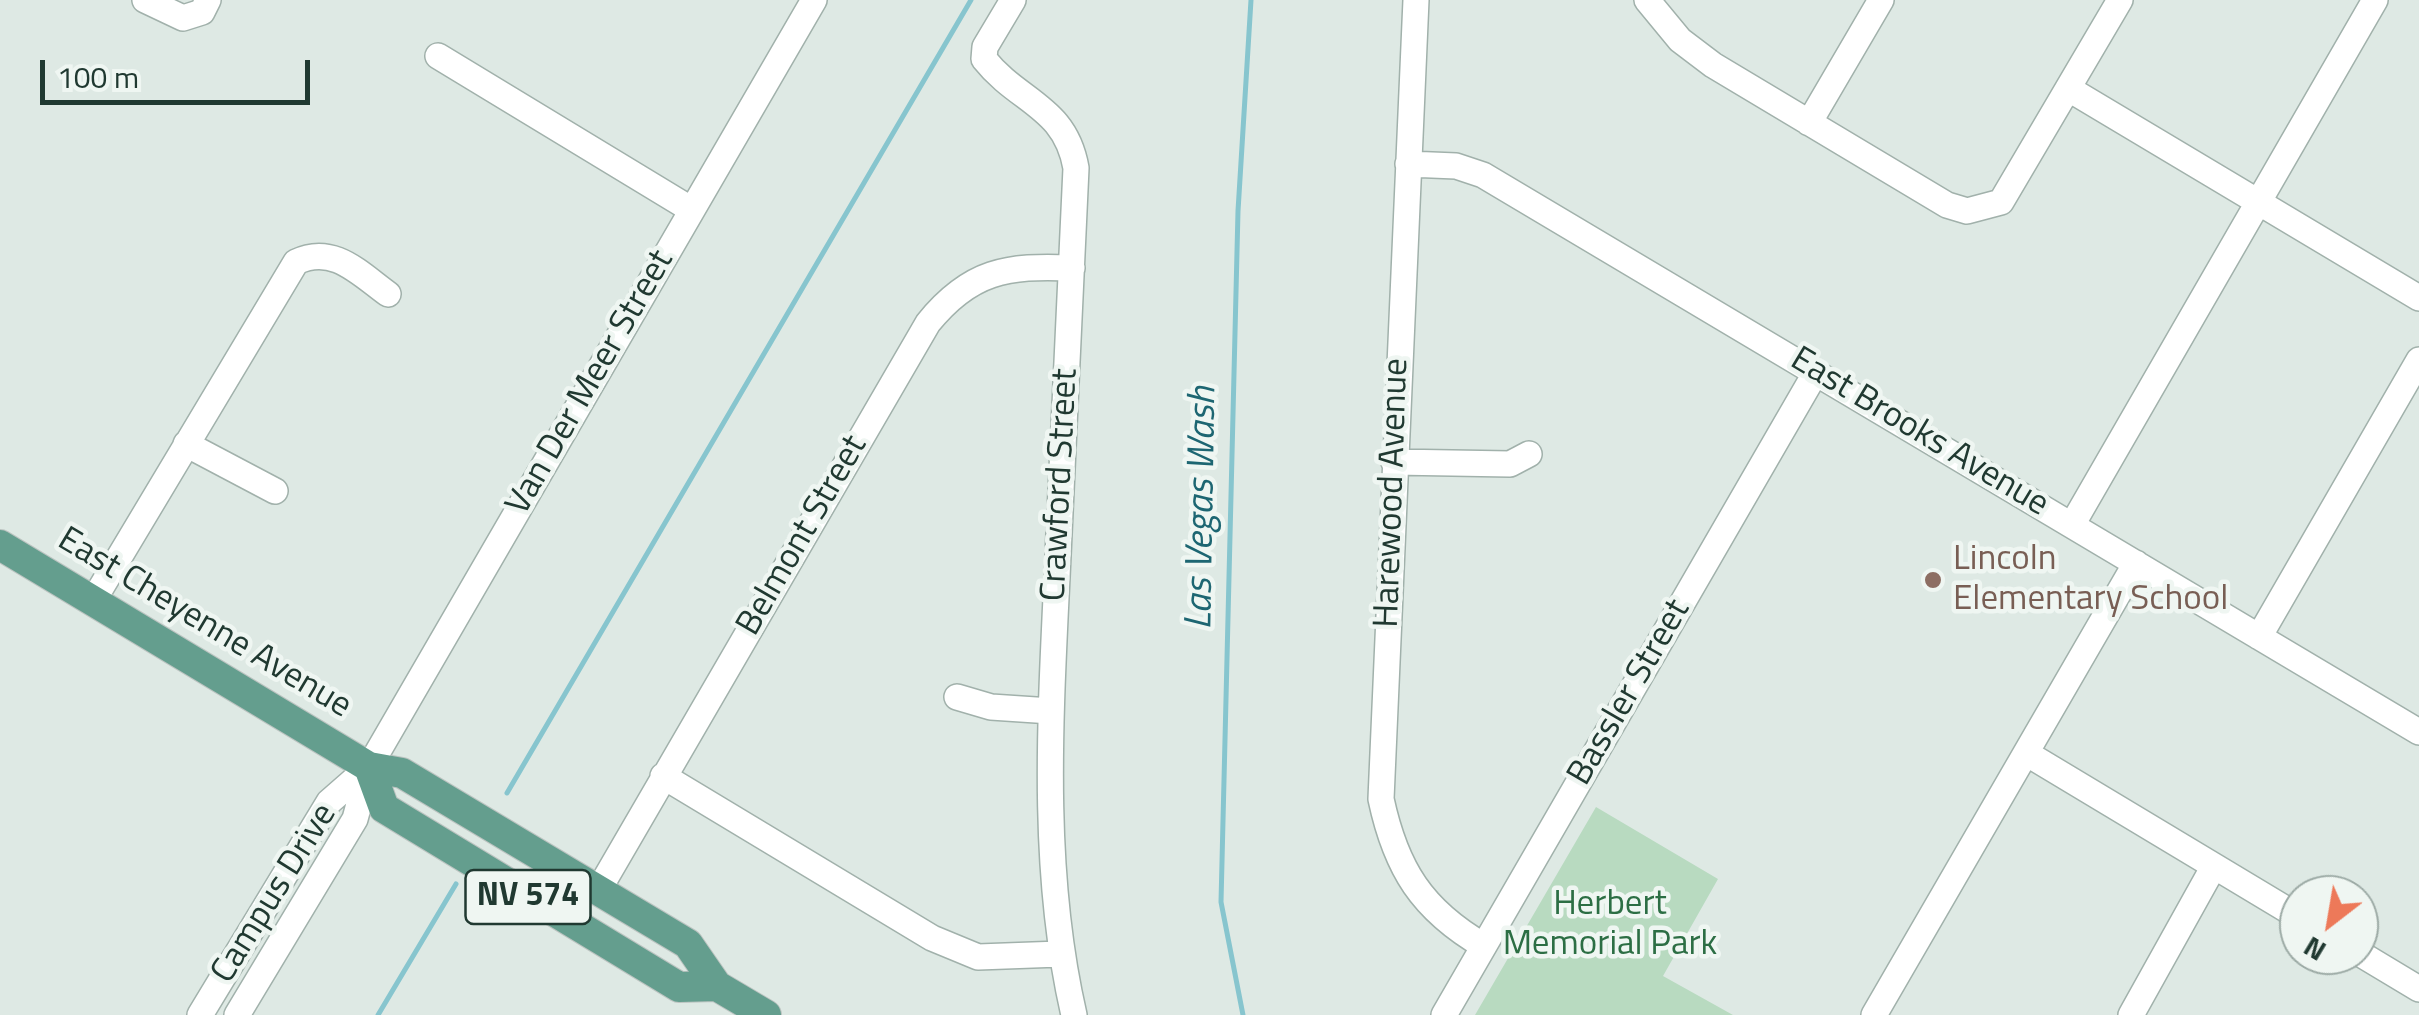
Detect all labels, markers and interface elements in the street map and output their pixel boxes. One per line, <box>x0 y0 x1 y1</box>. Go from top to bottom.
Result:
scale bar <box>45 40 315 102</box>
text: 100 m <box>57 54 139 100</box>
street label: Van Der Meer Street <box>498 243 684 523</box>
street label: East Brooks Avenue <box>1782 339 2056 527</box>
street label: Harewood Avenue <box>1367 358 1419 628</box>
street label: Crawford Street <box>1034 368 1088 602</box>
water label: Las Vegas Wash <box>1178 386 1228 630</box>
street label: Belmont Street <box>729 429 877 643</box>
street label: East Cheyenne Avenue <box>50 520 358 728</box>
place label: Lincoln Elementary School <box>1953 539 2228 621</box>
marker: Lincoln Elementary School <box>1922 569 1944 591</box>
street label: Bassler Street <box>1560 593 1700 793</box>
street label: Campus Drive <box>203 797 347 991</box>
road number: NV 574 <box>466 870 590 924</box>
north arrow <box>2279 875 2379 975</box>
park label: Herbert Memorial Park <box>1503 884 1717 966</box>
text: N <box>2295 926 2334 973</box>

